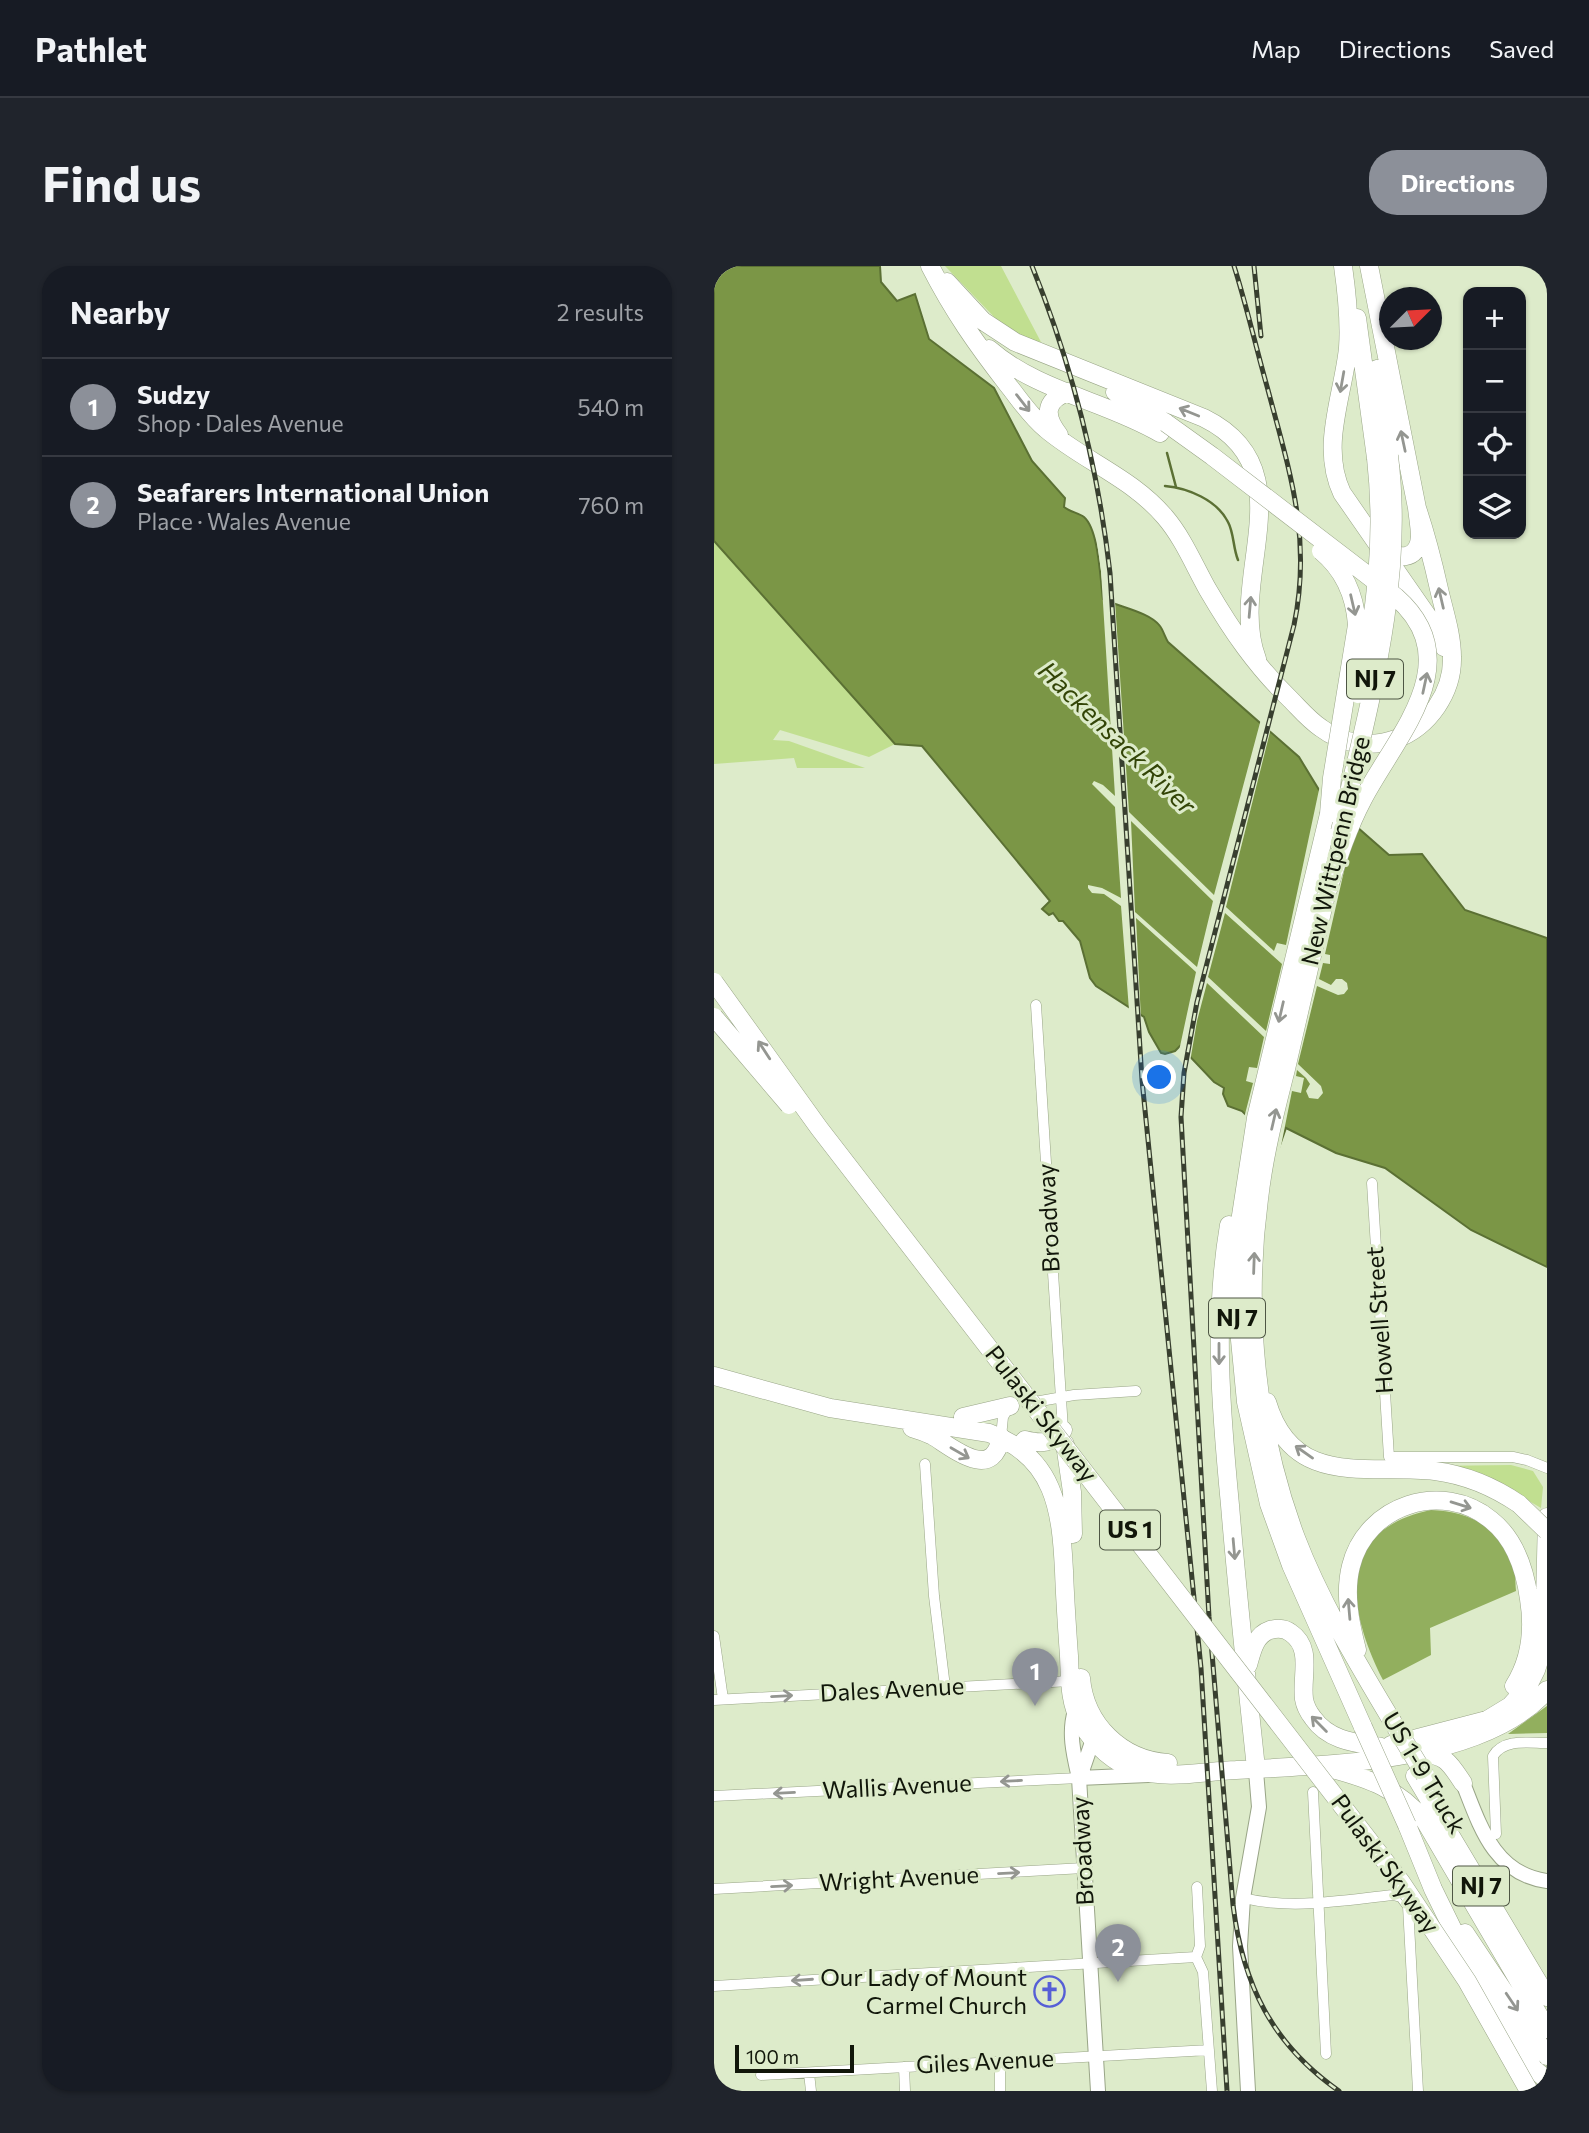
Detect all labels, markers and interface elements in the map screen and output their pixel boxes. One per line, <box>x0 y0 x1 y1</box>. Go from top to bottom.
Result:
text: Pathlet <box>35 28 147 69</box>
text: Map <box>1251 34 1301 63</box>
text: Directions <box>1339 34 1451 63</box>
text: Saved <box>1489 34 1554 63</box>
button: Directions <box>1369 150 1547 215</box>
text: Find us <box>42 152 201 212</box>
north arrow <box>1379 287 1442 350</box>
map controls <box>1463 287 1526 539</box>
button: + <box>1463 287 1526 350</box>
text: Nearby <box>70 293 170 330</box>
text: 2 results <box>557 298 644 326</box>
button: − <box>1463 350 1526 413</box>
one-way arrow <box>1335 371 1349 393</box>
text: Sudzy <box>137 378 210 409</box>
text: 1 <box>88 393 98 421</box>
text: 540 m <box>578 393 644 421</box>
one-way arrow <box>1015 394 1030 412</box>
one-way arrow <box>1179 405 1201 418</box>
text: Shop · Dales Avenue <box>137 409 344 437</box>
button: locate <box>1463 413 1526 476</box>
one-way arrow <box>1396 430 1410 453</box>
text: Seafarers International Union <box>137 476 489 507</box>
button: layers <box>1463 476 1526 539</box>
text: 2 <box>86 491 100 519</box>
text: 760 m <box>578 491 644 519</box>
text: Place · Wales Avenue <box>137 507 351 535</box>
one-way arrow <box>1434 587 1447 610</box>
one-way arrow <box>1348 593 1361 615</box>
one-way arrow <box>1244 596 1257 619</box>
water label: Hackensack River <box>1033 654 1204 821</box>
road number: NJ 7 <box>1347 660 1403 698</box>
one-way arrow <box>1419 672 1433 695</box>
street label: New Wittpenn Bridge <box>1294 733 1375 968</box>
one-way arrow <box>1274 1000 1287 1023</box>
one-way arrow <box>757 1041 771 1060</box>
your location <box>1142 1060 1176 1094</box>
one-way arrow <box>1268 1108 1281 1130</box>
street label: Broadway <box>1030 1163 1065 1273</box>
street label: Howell Street <box>1359 1245 1398 1395</box>
one-way arrow <box>1247 1251 1260 1274</box>
road number: NJ 7 <box>1209 1298 1265 1338</box>
street label: Pulaski Skyway <box>980 1339 1104 1487</box>
one-way arrow <box>1212 1342 1226 1365</box>
one-way arrow <box>1295 1445 1314 1459</box>
one-way arrow <box>949 1446 969 1460</box>
one-way arrow <box>1450 1499 1472 1512</box>
road number: US 1 <box>1100 1511 1160 1550</box>
one-way arrow <box>1228 1537 1241 1559</box>
one-way arrow <box>1343 1598 1356 1621</box>
pin: 1 <box>1012 1648 1058 1706</box>
street label: Dales Avenue <box>819 1670 965 1707</box>
one-way arrow <box>770 1689 793 1702</box>
street label: US 1-9 Truck <box>1378 1706 1473 1838</box>
one-way arrow <box>1310 1715 1327 1732</box>
street label: Wallis Avenue <box>821 1767 972 1804</box>
one-way arrow <box>1000 1774 1023 1787</box>
one-way arrow <box>773 1786 796 1799</box>
street label: Pulaski Skyway <box>1326 1788 1446 1938</box>
street label: Broadway <box>1064 1796 1099 1906</box>
street label: Wright Avenue <box>818 1859 980 1896</box>
one-way arrow <box>998 1866 1021 1879</box>
road number: NJ 7 <box>1453 1866 1509 1905</box>
one-way arrow <box>770 1879 793 1892</box>
pin: 2 <box>1095 1924 1141 1982</box>
place label: Our Lady of Mount Carmel Church <box>820 1962 1027 2019</box>
one-way arrow <box>791 1973 814 1986</box>
church icon: Our Lady of Mount Carmel Church <box>1033 1975 1067 2009</box>
one-way arrow <box>1505 1992 1519 2012</box>
scale bar <box>735 2042 854 2074</box>
street label: Giles Avenue <box>915 2042 1055 2079</box>
text: 100 m <box>746 2045 799 2068</box>

